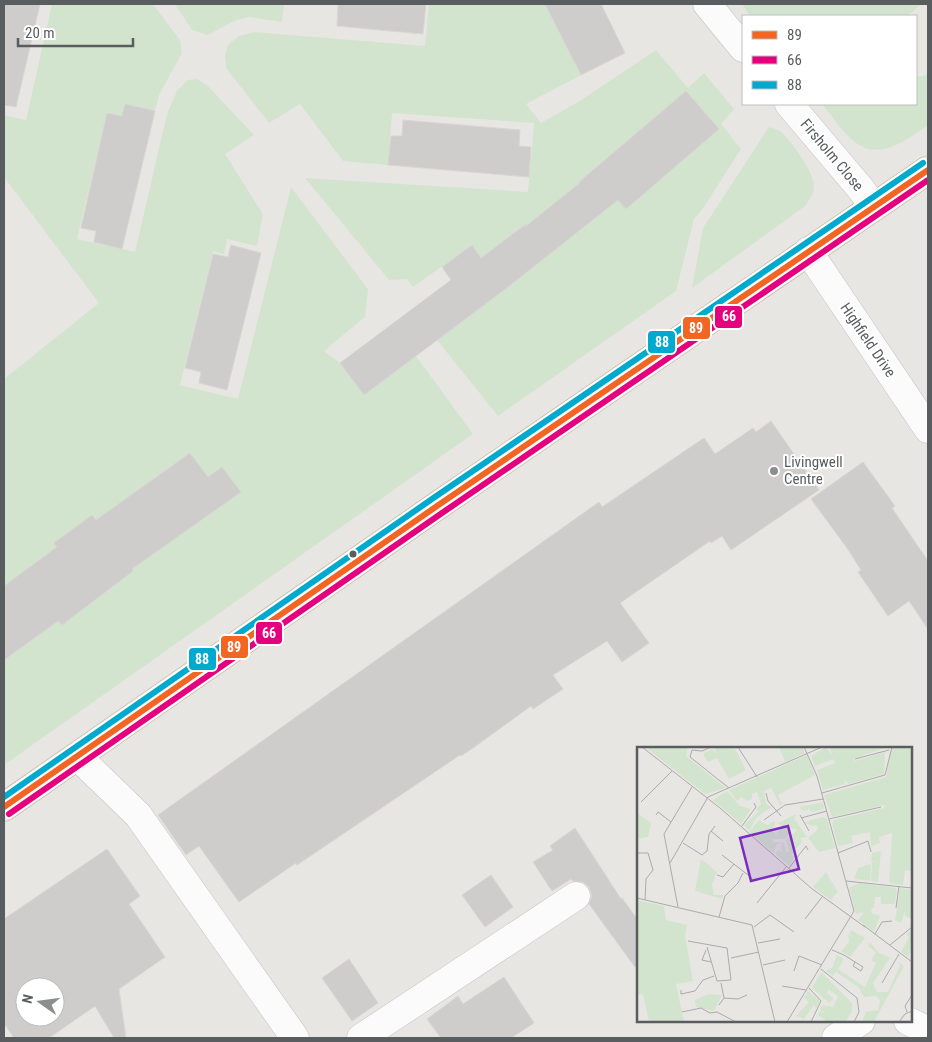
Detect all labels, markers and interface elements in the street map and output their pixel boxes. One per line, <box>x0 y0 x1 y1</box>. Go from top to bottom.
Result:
scale bar <box>18 15 132 47</box>
legend <box>742 15 917 105</box>
text: 20 m <box>25 24 55 42</box>
text: 89 <box>787 26 802 44</box>
text: 66 <box>787 51 802 69</box>
text: 88 <box>787 76 802 94</box>
street label: Firsholm Close <box>797 115 867 195</box>
street label: Highfield Drive <box>836 299 900 381</box>
line badge: 66 <box>714 305 743 329</box>
text: 66 <box>722 308 736 324</box>
line badge: 89 <box>682 316 711 340</box>
text: 89 <box>689 320 703 336</box>
line badge: 88 <box>647 330 676 354</box>
text: 88 <box>655 334 669 350</box>
place label: Livingwell Centre <box>784 453 843 488</box>
marker: Livingwell Centre <box>768 465 780 477</box>
unlabelled marker <box>348 549 358 559</box>
line badge: 66 <box>255 621 283 645</box>
text: 66 <box>262 625 276 641</box>
line badge: 89 <box>220 635 249 659</box>
text: 89 <box>227 639 241 655</box>
line badge: 88 <box>188 647 217 671</box>
text: 88 <box>195 651 209 667</box>
inset map <box>637 747 912 1022</box>
north arrow <box>15 977 65 1027</box>
text: N <box>19 993 36 1005</box>

